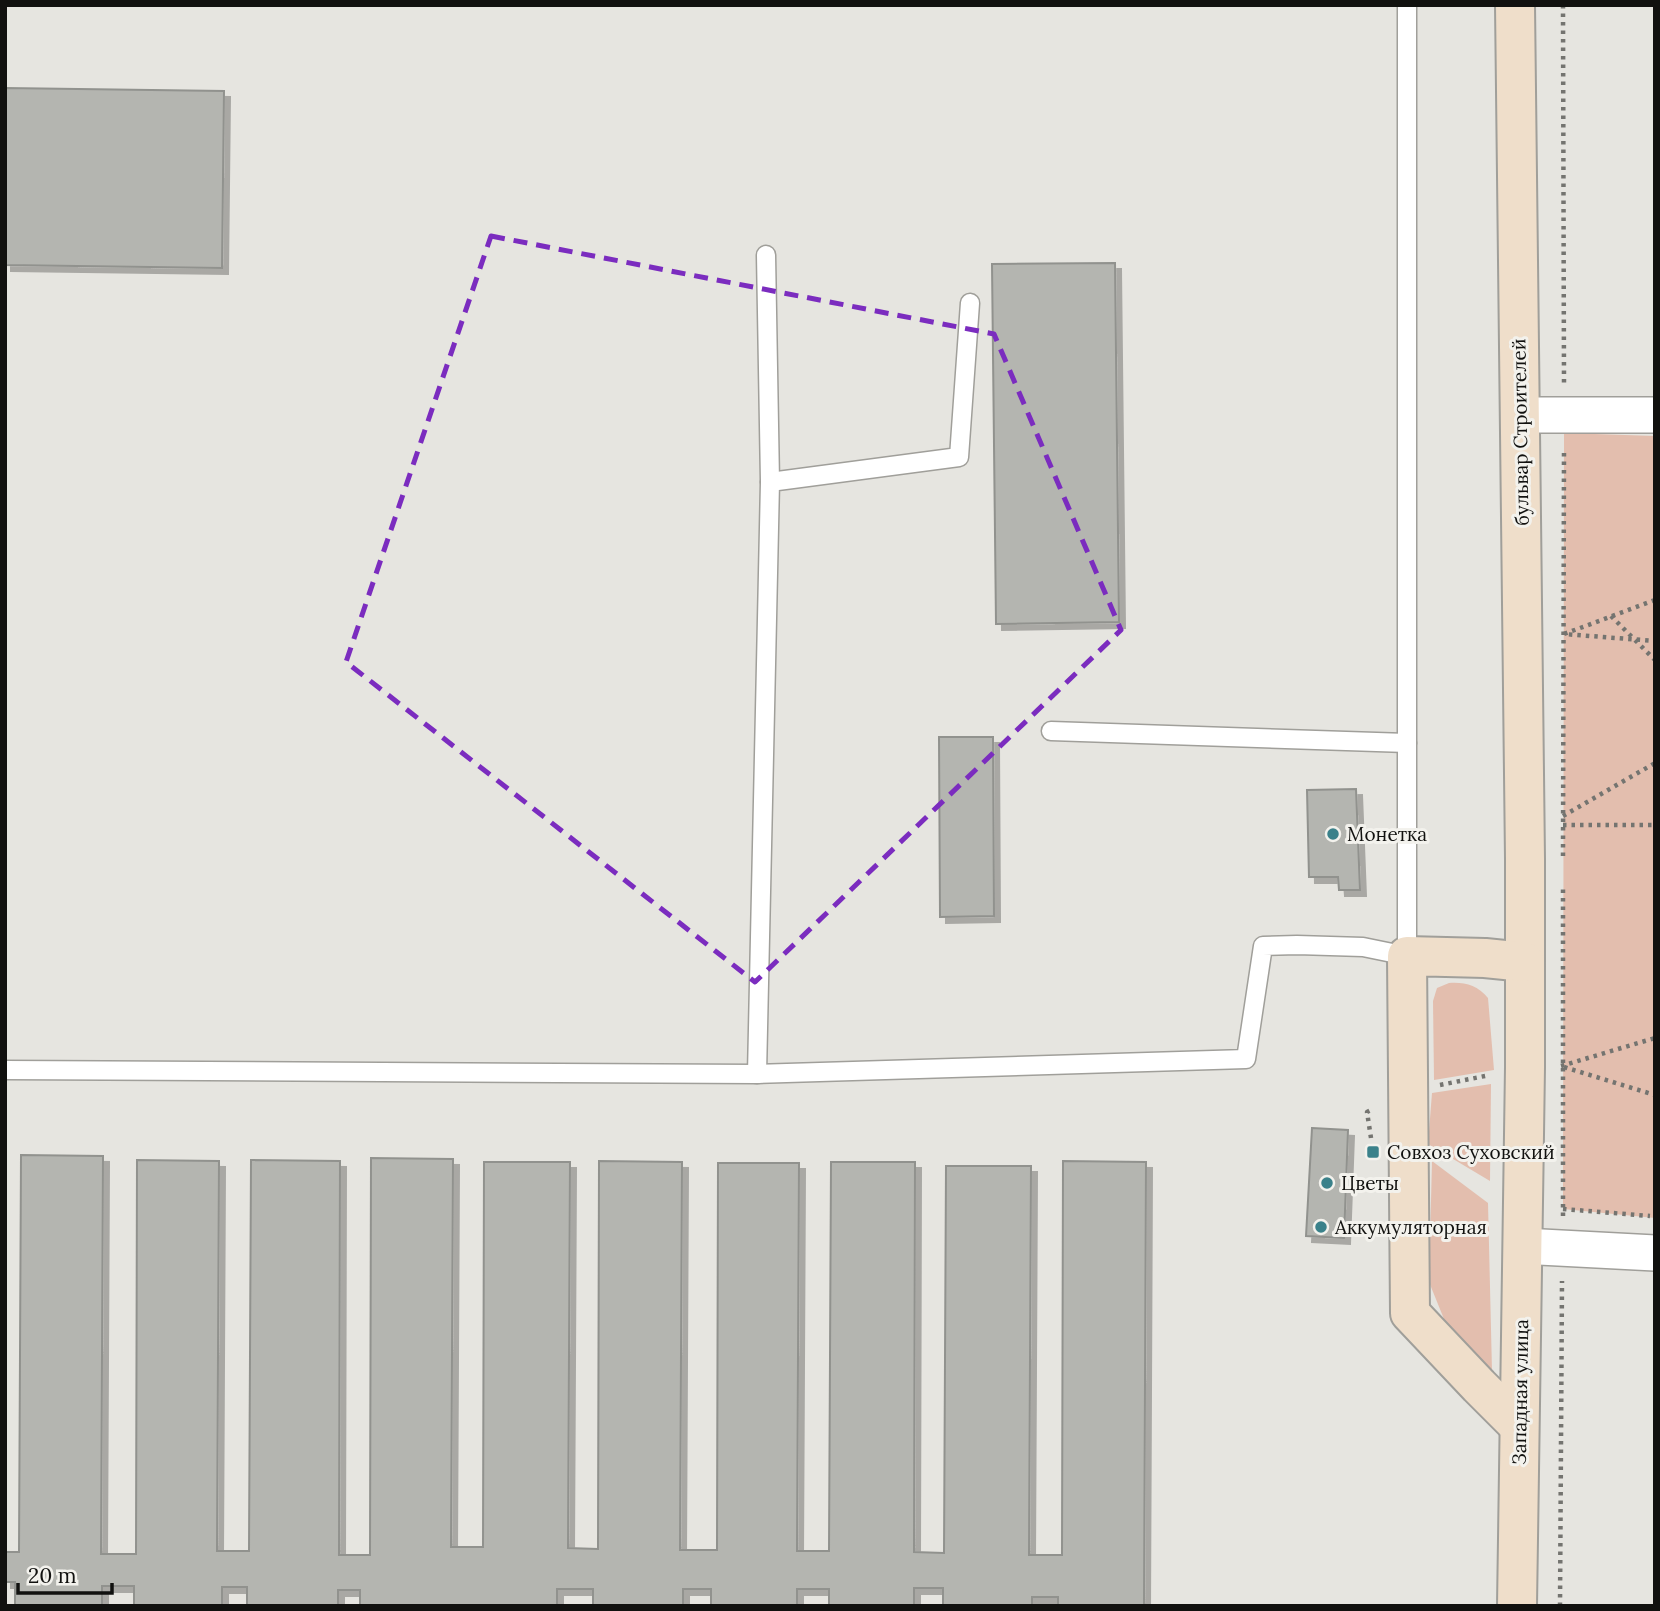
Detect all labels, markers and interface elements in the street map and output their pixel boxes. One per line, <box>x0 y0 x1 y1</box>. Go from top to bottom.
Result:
street label: бульвар Строителей <box>1506 338 1534 526</box>
place label: Монетка <box>1347 822 1427 846</box>
marker: Монетка <box>1325 826 1341 842</box>
place label: Совхоз Суховский <box>1387 1140 1555 1164</box>
marker: Совхоз Суховский <box>1365 1144 1381 1160</box>
place label: Цветы <box>1341 1171 1399 1195</box>
marker: Цветы <box>1319 1175 1335 1191</box>
place label: Аккумуляторная <box>1334 1215 1487 1239</box>
marker: Аккумуляторная <box>1313 1219 1329 1235</box>
street label: Западная улица <box>1507 1319 1533 1465</box>
scale bar <box>18 1552 112 1596</box>
text: 20 m <box>28 1562 77 1589</box>

